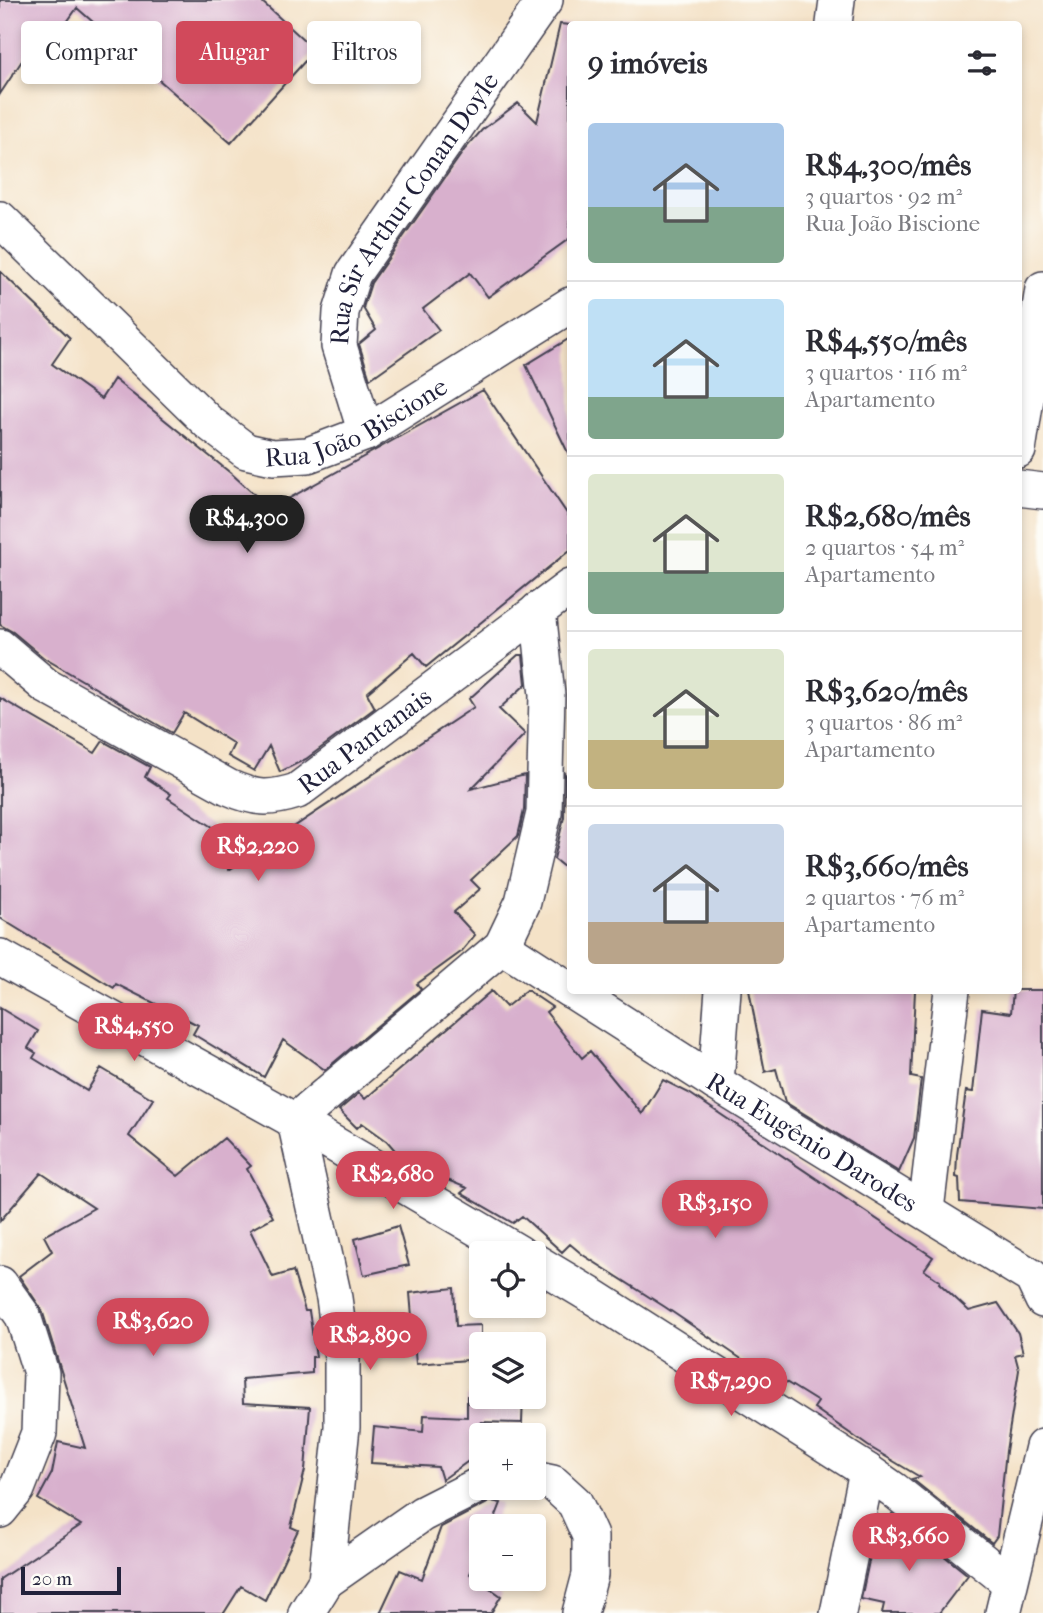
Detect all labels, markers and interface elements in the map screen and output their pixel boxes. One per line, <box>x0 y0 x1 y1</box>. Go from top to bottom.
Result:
chip: Comprar <box>21 21 162 84</box>
chip: Alugar <box>176 21 293 84</box>
chip: Filtros <box>307 21 421 84</box>
icon: filters <box>963 44 1001 82</box>
text: 9 imóveis <box>588 46 708 81</box>
street label: Rua Sir Arthur Conan Doyle <box>324 66 505 346</box>
text: R$4,300/mês <box>805 148 971 183</box>
icon: home <box>644 151 728 235</box>
text: 3 quartos · 92 m² <box>805 183 962 210</box>
text: Rua João Biscione <box>805 210 980 237</box>
text: R$4,550/mês <box>805 324 967 359</box>
icon: home <box>644 327 728 411</box>
text: 3 quartos · 116 m² <box>805 359 967 386</box>
street label: Rua João Biscione <box>264 370 453 473</box>
text: Apartamento <box>805 386 935 413</box>
pin: R$4,300 <box>182 496 312 555</box>
text: R$2,680/mês <box>805 499 971 534</box>
icon: home <box>644 502 728 586</box>
text: R$4,300 <box>206 504 288 531</box>
text: 2 quartos · 54 m² <box>805 534 964 561</box>
text: Apartamento <box>805 561 935 588</box>
text: R$3,620/mês <box>805 674 968 709</box>
icon: home <box>644 677 728 761</box>
street label: Rua Pantanais <box>292 681 437 801</box>
text: 3 quartos · 86 m² <box>805 709 962 736</box>
text: Apartamento <box>805 736 935 763</box>
pin: R$2,220 <box>193 824 323 883</box>
text: R$2,220 <box>217 832 299 859</box>
text: R$3,660/mês <box>805 849 969 884</box>
icon: home <box>644 852 728 936</box>
text: 2 quartos · 76 m² <box>805 884 964 911</box>
text: Apartamento <box>805 911 935 938</box>
pin: R$4,550 <box>69 1004 199 1063</box>
text: R$4,550 <box>94 1012 174 1039</box>
street label: Rua Eugênio Darodes <box>701 1065 923 1219</box>
pin: R$2,680 <box>328 1152 458 1211</box>
text: R$2,680 <box>352 1160 434 1187</box>
pin: R$3,150 <box>650 1180 780 1240</box>
text: R$3,150 <box>678 1189 752 1216</box>
map controls <box>469 1241 546 1591</box>
button: locate <box>469 1241 546 1318</box>
pin: R$3,620 <box>88 1298 218 1358</box>
text: R$3,620 <box>113 1307 193 1334</box>
pin: R$2,890 <box>305 1312 435 1372</box>
text: R$2,890 <box>329 1321 411 1348</box>
button: layers <box>469 1332 546 1409</box>
pin: R$7,290 <box>666 1358 796 1418</box>
text: R$7,290 <box>690 1367 772 1394</box>
button: + <box>469 1423 546 1500</box>
button: − <box>469 1514 546 1591</box>
pin: R$3,660 <box>844 1514 974 1573</box>
text: R$3,660 <box>869 1522 949 1549</box>
scale bar <box>21 1564 121 1596</box>
text: 20 m <box>32 1568 72 1590</box>

